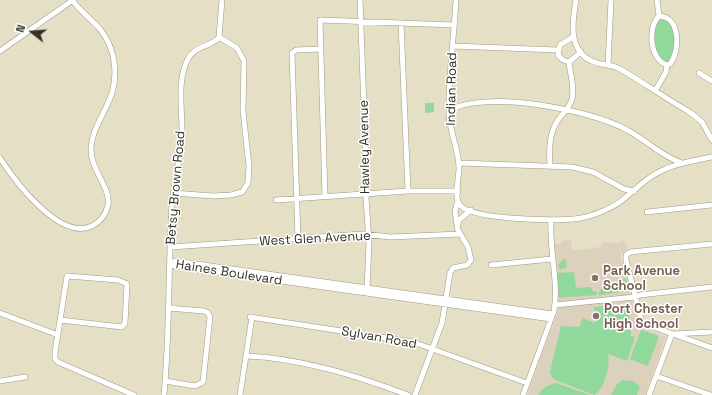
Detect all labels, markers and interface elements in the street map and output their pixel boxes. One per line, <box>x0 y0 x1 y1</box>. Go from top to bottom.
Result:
north arrow <box>12 12 52 52</box>
text: N <box>13 23 28 34</box>
street label: Indian Road <box>444 52 460 126</box>
street label: Hawley Avenue <box>356 100 374 194</box>
street label: Betsy Brown Road <box>163 130 189 246</box>
street label: West Glen Avenue <box>259 228 371 250</box>
street label: Haines Boulevard <box>175 257 283 289</box>
place label: Park Avenue School <box>603 263 680 294</box>
marker: Park Avenue School <box>590 273 600 283</box>
place label: Port Chester High School <box>604 301 683 332</box>
marker: Port Chester High School <box>591 311 601 321</box>
street label: Sylvan Road <box>340 324 418 352</box>

